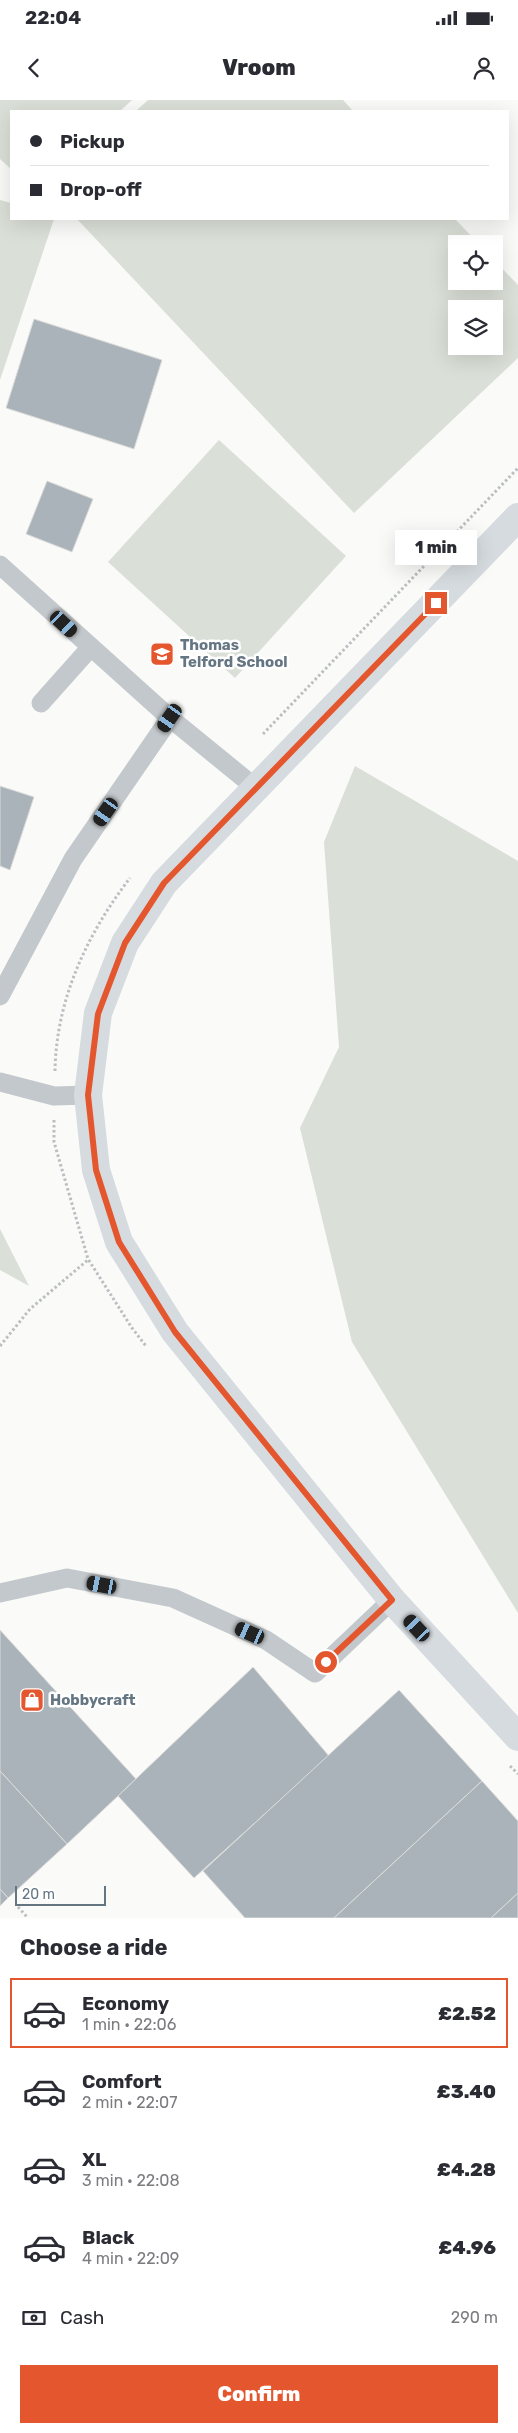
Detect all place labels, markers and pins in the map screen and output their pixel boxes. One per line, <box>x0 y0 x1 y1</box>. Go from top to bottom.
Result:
place label: Thomas Telford School <box>180 636 288 671</box>
school or university icon: Thomas Telford School <box>149 641 175 667</box>
shop icon: Hobbycraft <box>19 1687 45 1713</box>
place label: Hobbycraft <box>50 1691 136 1709</box>

